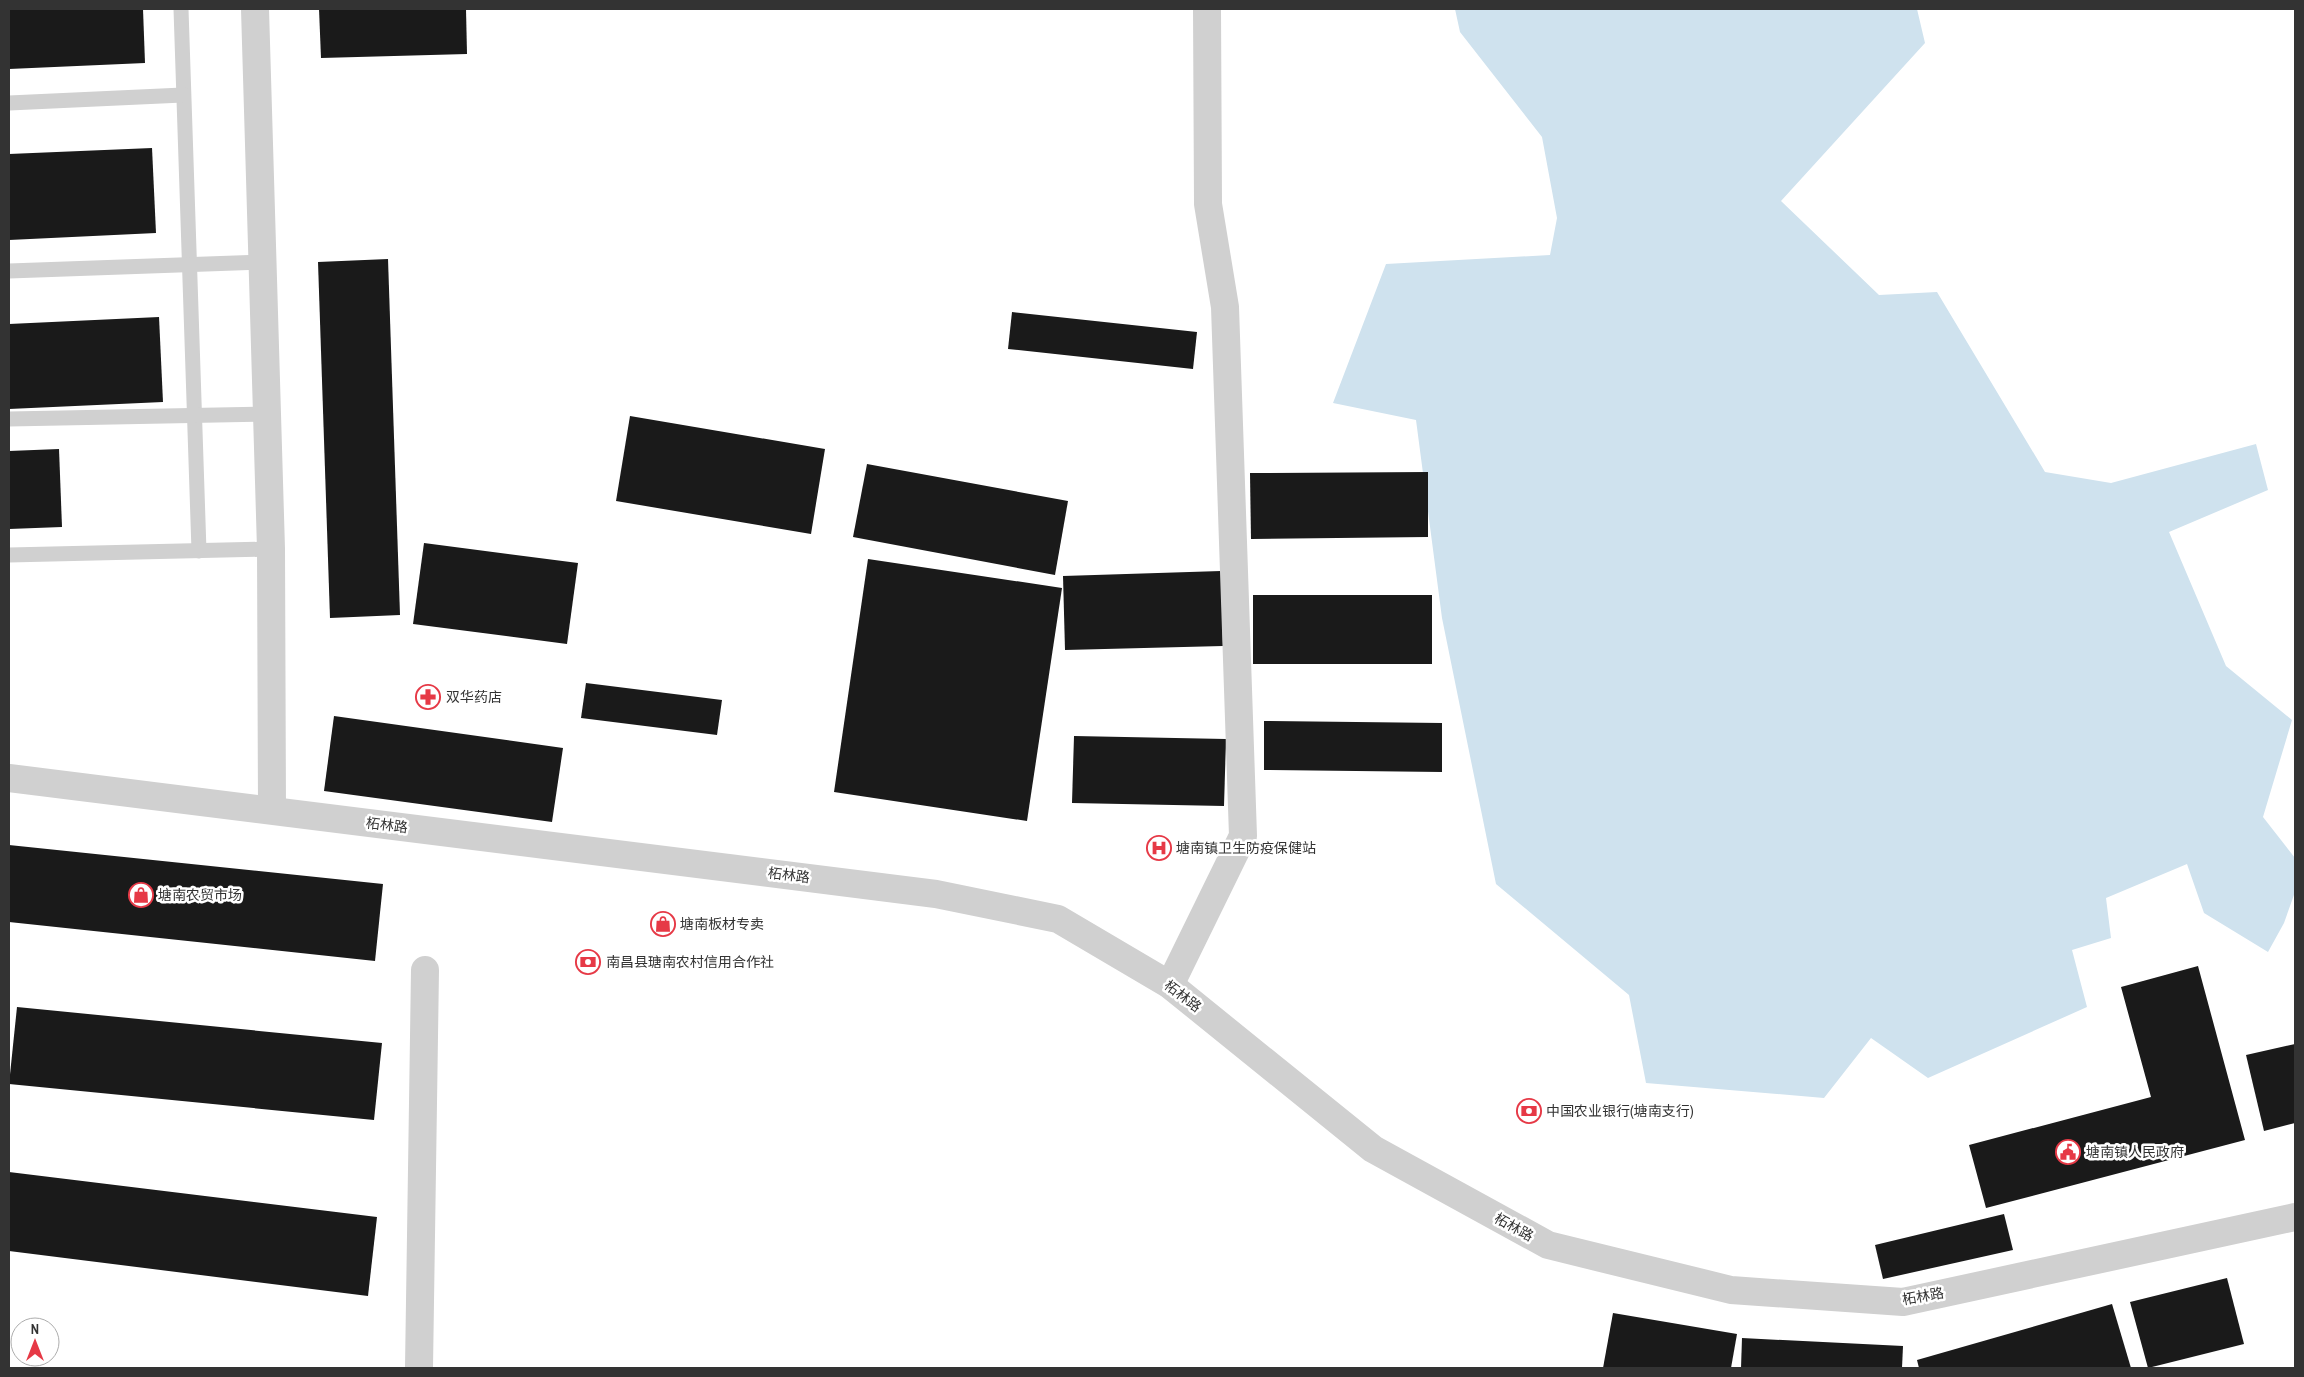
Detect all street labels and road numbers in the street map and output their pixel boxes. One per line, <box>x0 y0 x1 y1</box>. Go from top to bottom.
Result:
street label: 柘林路 <box>365 814 409 836</box>
street label: 柘林路 <box>767 864 811 886</box>
street label: 柘林路 <box>1161 976 1205 1016</box>
street label: 柘林路 <box>1491 1209 1537 1245</box>
street label: 柘林路 <box>1901 1283 1945 1309</box>

